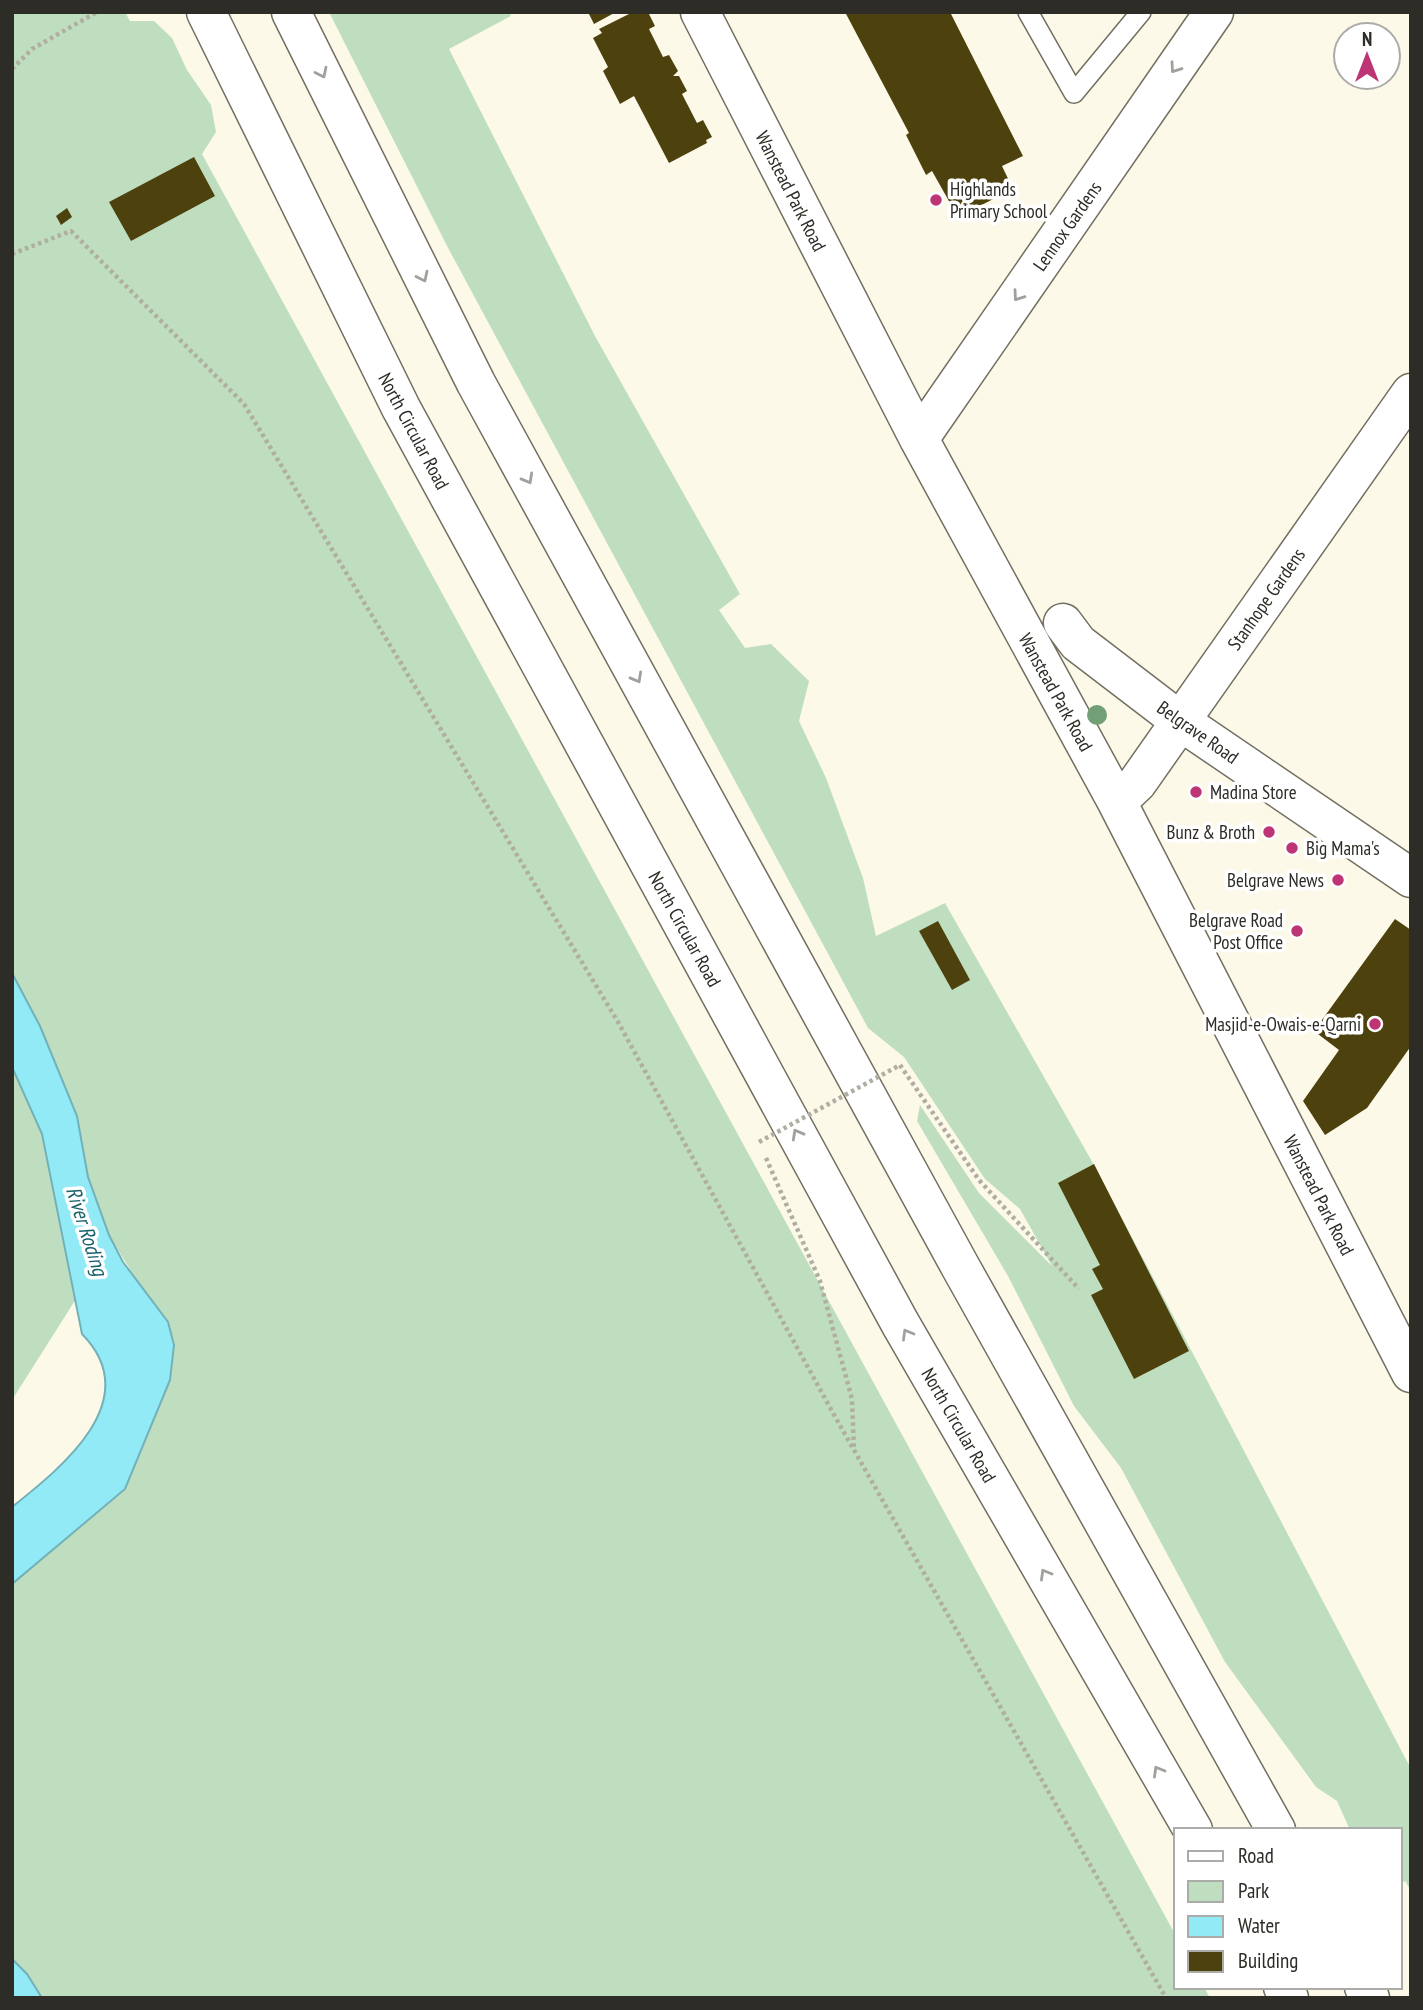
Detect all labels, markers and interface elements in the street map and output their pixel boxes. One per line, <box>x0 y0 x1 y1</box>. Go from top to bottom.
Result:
north arrow <box>1332 21 1402 91</box>
text: N <box>1362 27 1372 51</box>
one-way arrow <box>1171 60 1183 73</box>
one-way arrow <box>313 66 327 78</box>
street label: Wanstead Park Road <box>750 127 832 255</box>
place label: Highlands Primary School <box>950 177 1048 223</box>
street label: Lennox Gardens <box>1027 177 1107 275</box>
marker: Highlands Primary School <box>928 192 944 208</box>
one-way arrow <box>414 270 428 282</box>
one-way arrow <box>1014 288 1026 301</box>
street label: North Circular Road <box>373 369 455 493</box>
one-way arrow <box>520 472 533 484</box>
street label: Stanhope Gardens <box>1222 543 1310 655</box>
street label: Wanstead Park Road <box>1014 629 1098 755</box>
one-way arrow <box>629 671 643 683</box>
street label: Belgrave Road <box>1153 695 1243 769</box>
place label: Madina Store <box>1210 780 1297 804</box>
marker: Madina Store <box>1188 784 1204 800</box>
place label: Bunz & Broth <box>1167 820 1255 844</box>
marker: Bunz & Broth <box>1261 824 1277 840</box>
place label: Big Mama's <box>1306 836 1380 860</box>
marker: Big Mama's <box>1284 840 1300 856</box>
street label: North Circular Road <box>643 867 727 991</box>
place label: Belgrave News <box>1227 868 1324 892</box>
marker: Belgrave News <box>1330 872 1346 888</box>
place label: Belgrave Road Post Office <box>1189 908 1283 954</box>
marker: Belgrave Road Post Office <box>1289 923 1305 939</box>
place label: Masjid-e-Owais-e-Qarni <box>1205 1012 1361 1036</box>
marker: Masjid-e-Owais-e-Qarni <box>1367 1016 1383 1032</box>
one-way arrow <box>792 1129 805 1142</box>
street label: Wanstead Park Road <box>1278 1131 1360 1259</box>
water label: River Roding <box>60 1183 115 1281</box>
one-way arrow <box>902 1329 915 1341</box>
street label: North Circular Road <box>917 1363 1001 1487</box>
one-way arrow <box>1040 1568 1053 1581</box>
one-way arrow <box>1154 1765 1167 1778</box>
legend <box>1174 1828 1402 1989</box>
text: Road <box>1238 1842 1274 1869</box>
text: Park <box>1238 1877 1269 1904</box>
text: Water <box>1238 1912 1280 1939</box>
text: Building <box>1238 1947 1298 1974</box>

